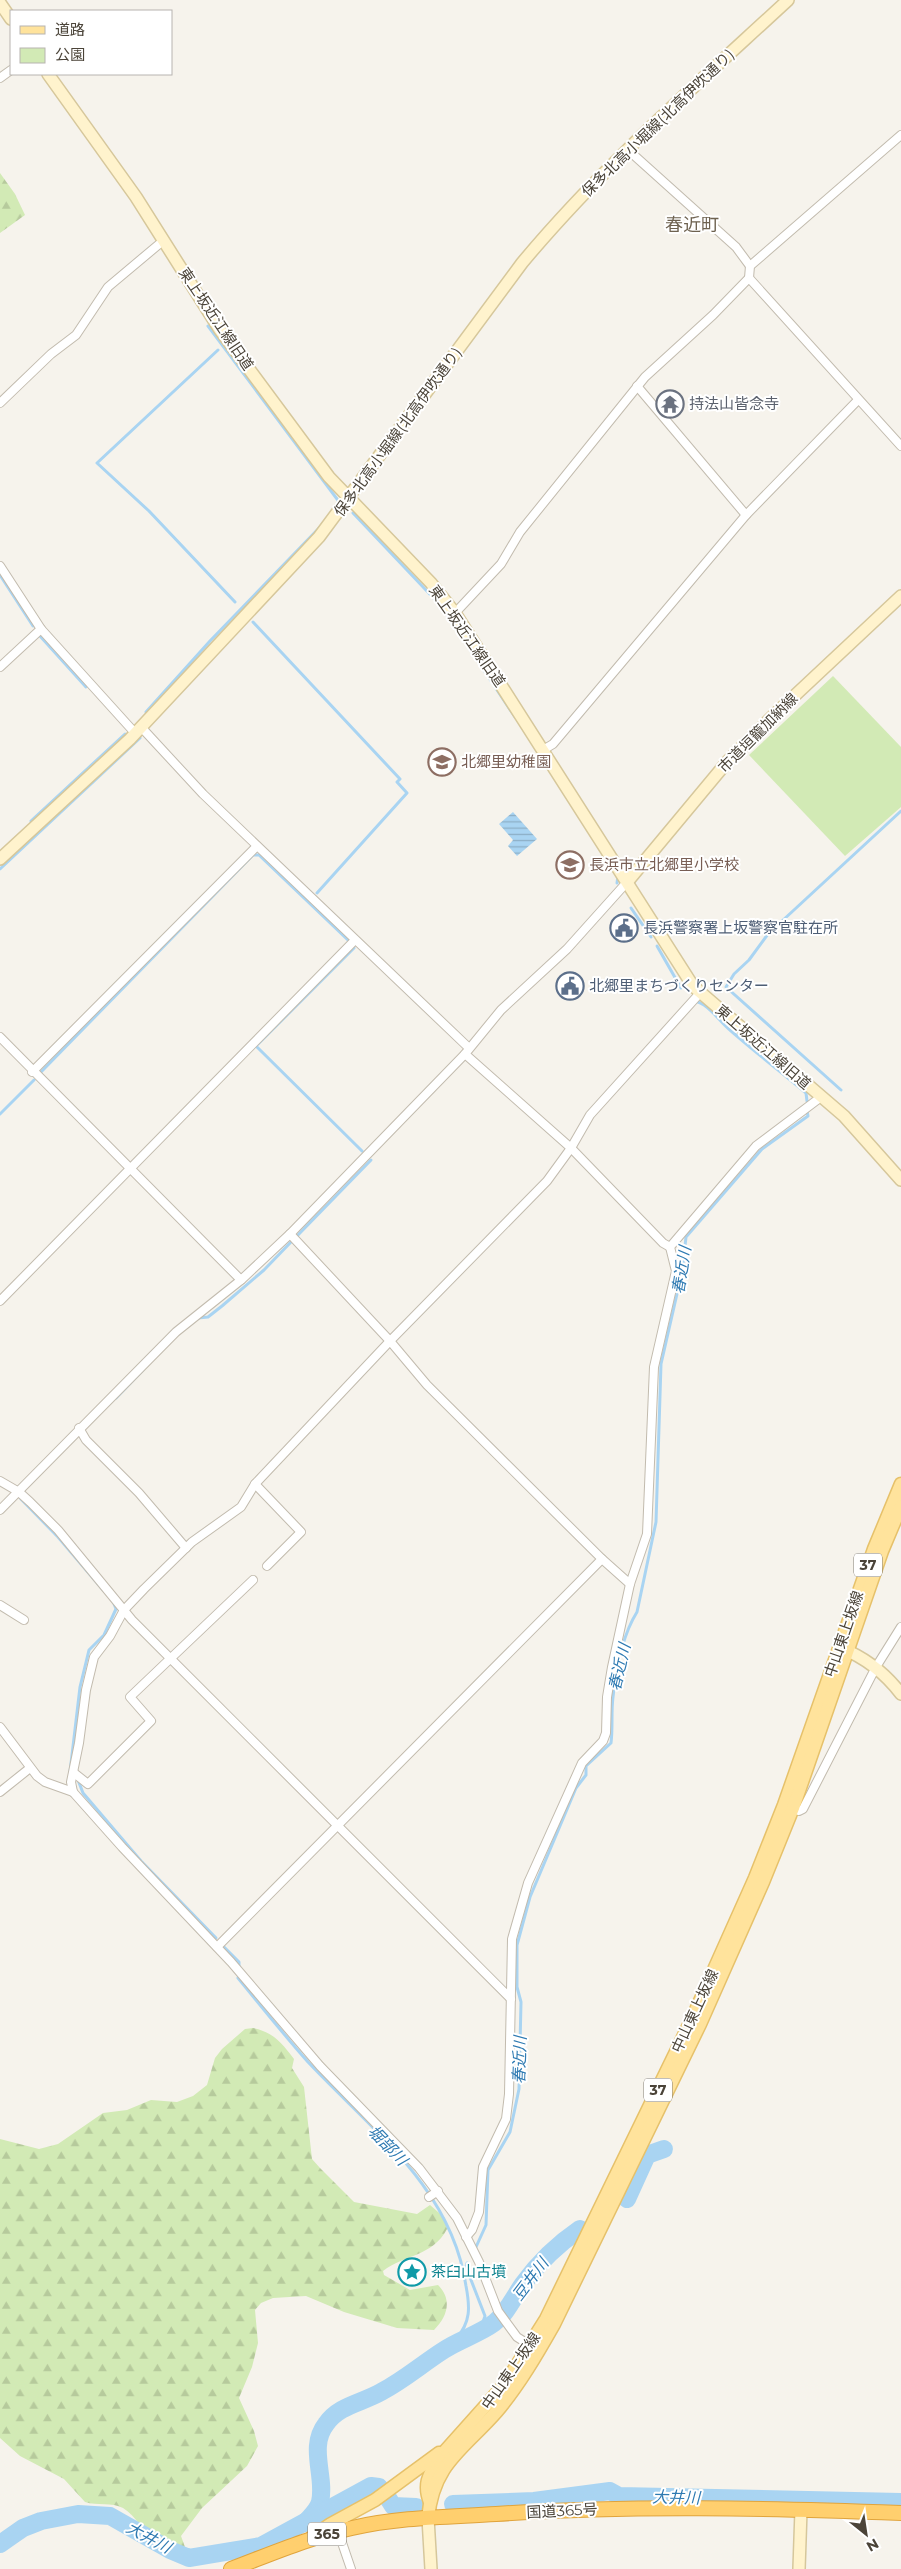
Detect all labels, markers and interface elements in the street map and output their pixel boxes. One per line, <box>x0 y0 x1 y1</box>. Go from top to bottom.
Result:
legend <box>10 10 172 75</box>
text: 道路 <box>55 20 85 39</box>
text: 公園 <box>55 45 85 64</box>
street label: 保多北高小堀線(北高伊吹通り) <box>577 45 738 201</box>
district label: 春近町 <box>665 214 719 236</box>
street label: 東上坂近江線旧道 <box>175 264 258 374</box>
street label: 保多北高小堀線(北高伊吹通り) <box>330 343 465 520</box>
temple icon: 持法山皆念寺 <box>655 389 685 419</box>
place label: 持法山皆念寺 <box>689 394 779 413</box>
street label: 東上坂近江線旧道 <box>425 581 510 690</box>
street label: 市道垣籠加納線 <box>714 689 801 776</box>
school or university icon: 北郷里幼稚園 <box>427 747 457 777</box>
place label: 北郷里幼稚園 <box>461 752 551 771</box>
school or university icon: 長浜市立北郷里小学校 <box>555 850 585 880</box>
place label: 長浜市立北郷里小学校 <box>589 855 739 874</box>
public building icon: 長浜警察署上坂警察官駐在所 <box>609 913 639 943</box>
place label: 長浜警察署上坂警察官駐在所 <box>643 918 838 937</box>
public building icon: 北郷里まちづくりセンター <box>555 971 585 1001</box>
place label: 北郷里まちづくりセンター <box>589 976 769 995</box>
street label: 東上坂近江線旧道 <box>712 1000 815 1093</box>
water label: 春近川 <box>668 1243 695 1295</box>
road number: 37 <box>854 1554 882 1576</box>
street label: 中山東上坂線 <box>820 1588 867 1679</box>
water label: 春近川 <box>605 1640 635 1693</box>
street label: 中山東上坂線 <box>667 1966 722 2056</box>
water label: 春近川 <box>509 2034 530 2084</box>
road number: 37 <box>644 2078 672 2102</box>
water label: 堀部川 <box>364 2121 413 2171</box>
water label: 豆井川 <box>508 2253 554 2304</box>
place icon: 茶臼山古墳 <box>397 2257 427 2287</box>
place label: 茶臼山古墳 <box>431 2262 506 2281</box>
street label: 中山東上坂線 <box>477 2328 544 2413</box>
water label: 大井川 <box>652 2488 702 2507</box>
street label: 国道365号 <box>526 2499 598 2522</box>
north arrow <box>841 2509 891 2559</box>
water label: 大井川 <box>123 2518 176 2558</box>
road number: 365 <box>308 2522 346 2546</box>
text: N <box>863 2535 882 2556</box>

